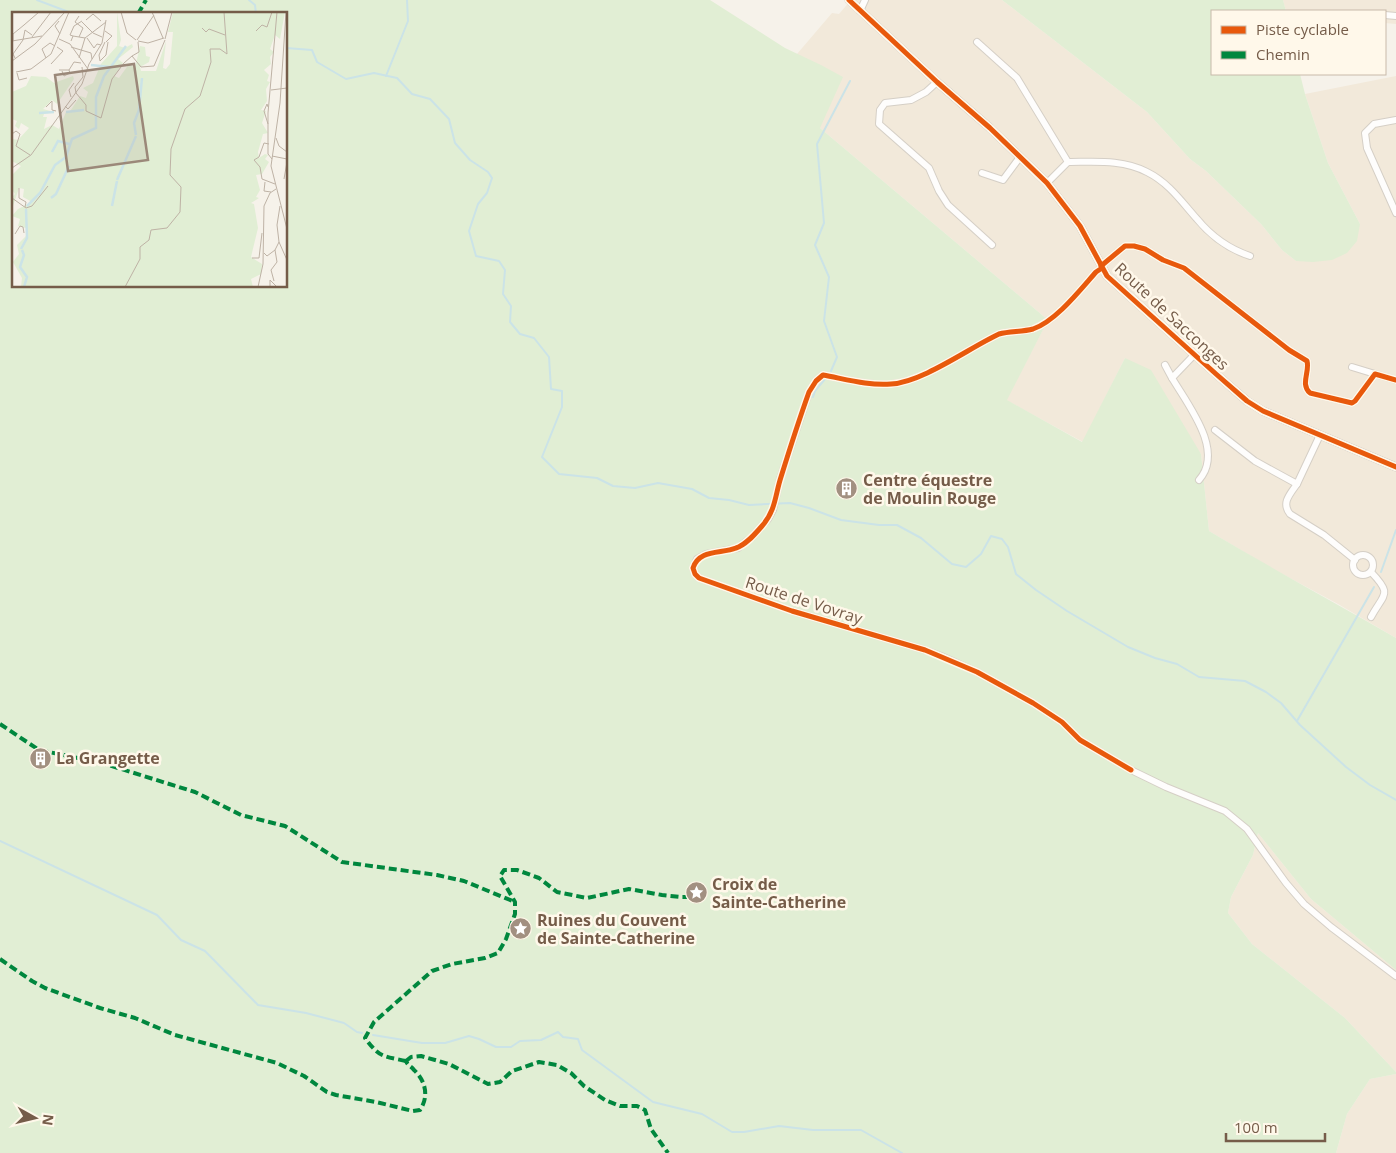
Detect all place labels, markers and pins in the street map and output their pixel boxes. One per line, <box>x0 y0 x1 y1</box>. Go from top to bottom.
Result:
place label: Centre équestre de Moulin Rouge <box>863 469 996 509</box>
building icon: Centre équestre de Moulin Rouge <box>835 477 859 501</box>
building icon: La Grangette <box>28 746 52 770</box>
place label: La Grangette <box>56 747 160 769</box>
place label: Croix de Sainte-Catherine <box>712 873 846 913</box>
place icon: Croix de Sainte-Catherine <box>684 881 708 905</box>
place label: Ruines du Couvent de Sainte-Catherine <box>537 909 695 949</box>
place icon: Ruines du Couvent de Sainte-Catherine <box>509 917 533 941</box>

